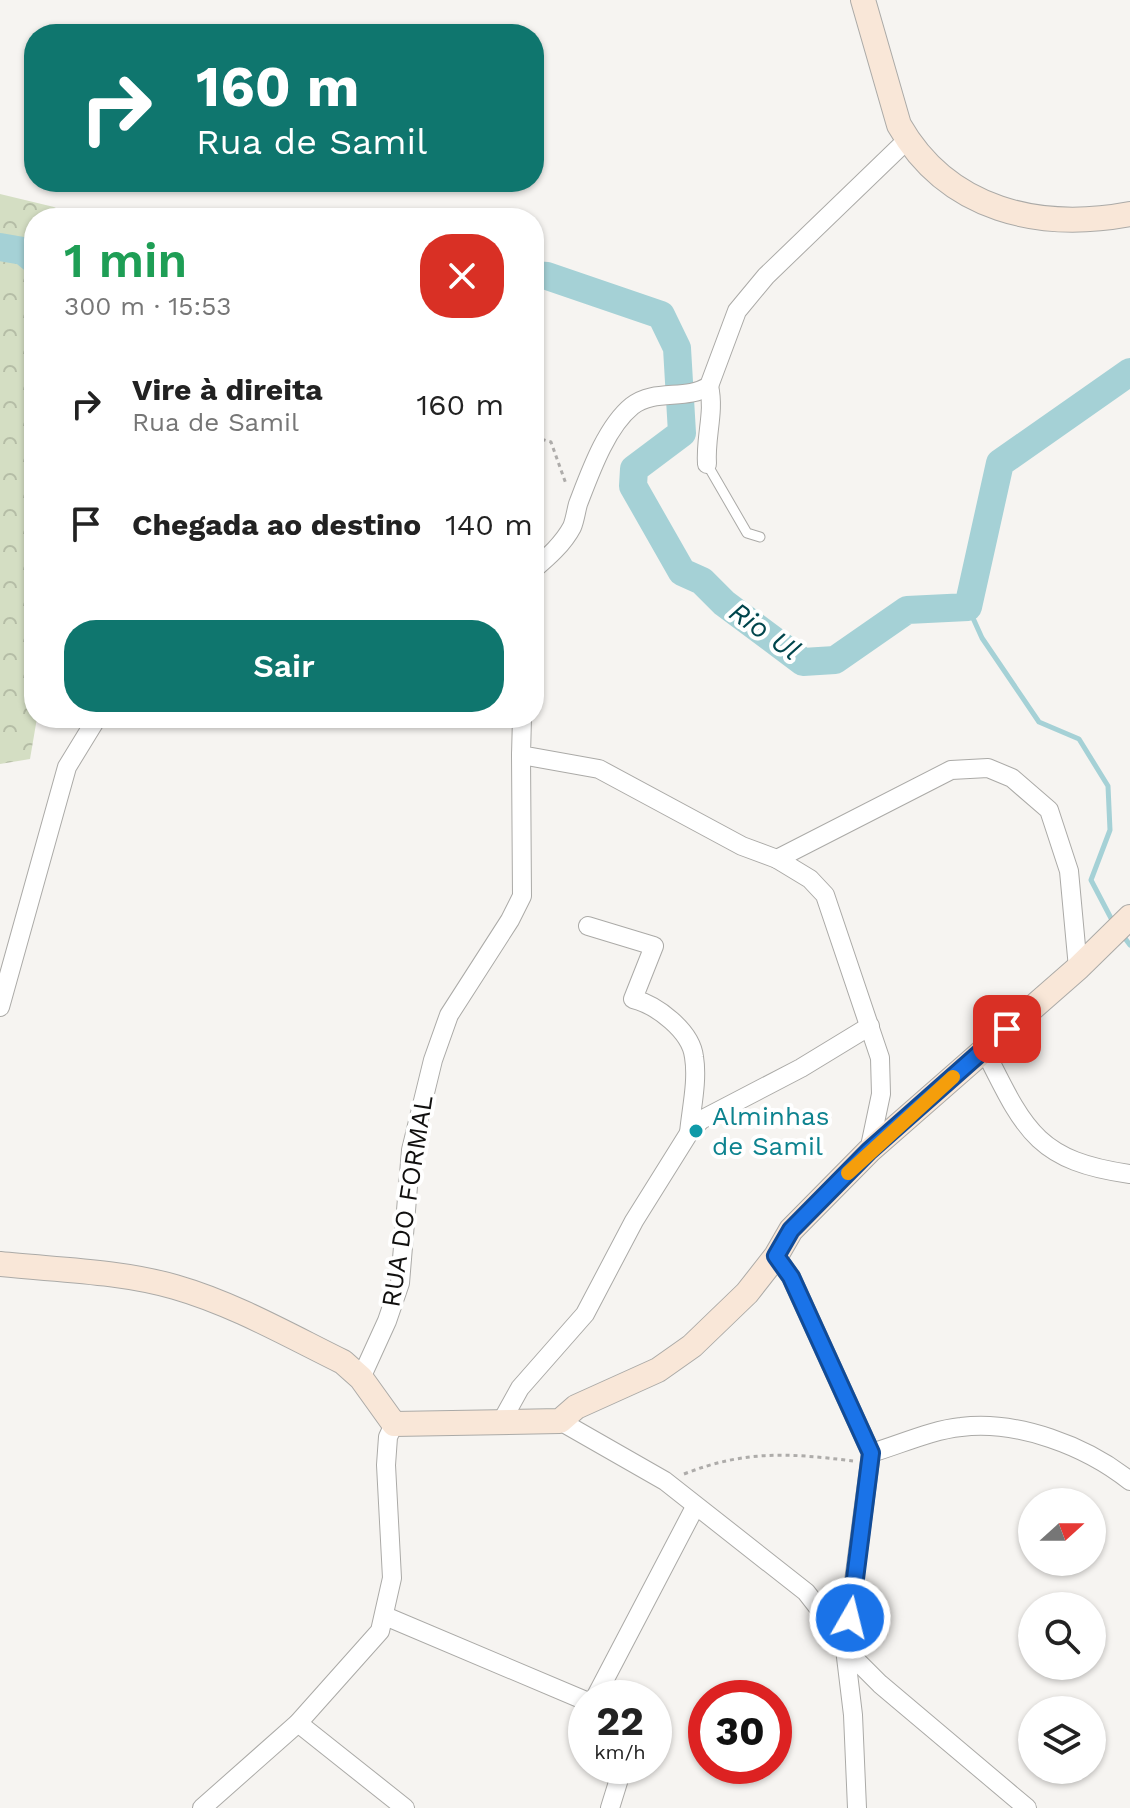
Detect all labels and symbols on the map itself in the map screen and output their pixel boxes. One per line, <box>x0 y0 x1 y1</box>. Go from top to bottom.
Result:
water label: Rio Ul <box>723 595 807 667</box>
pin <box>973 995 1041 1063</box>
street label: RUA DO FORMAL <box>375 1093 439 1309</box>
place label: Alminhas de Samil <box>712 1101 829 1161</box>
marker: Alminhas de Samil <box>687 1122 705 1140</box>
north arrow <box>1018 1488 1106 1576</box>
position arrow <box>808 1576 892 1660</box>
speed limit sign: 30 <box>688 1680 792 1784</box>

